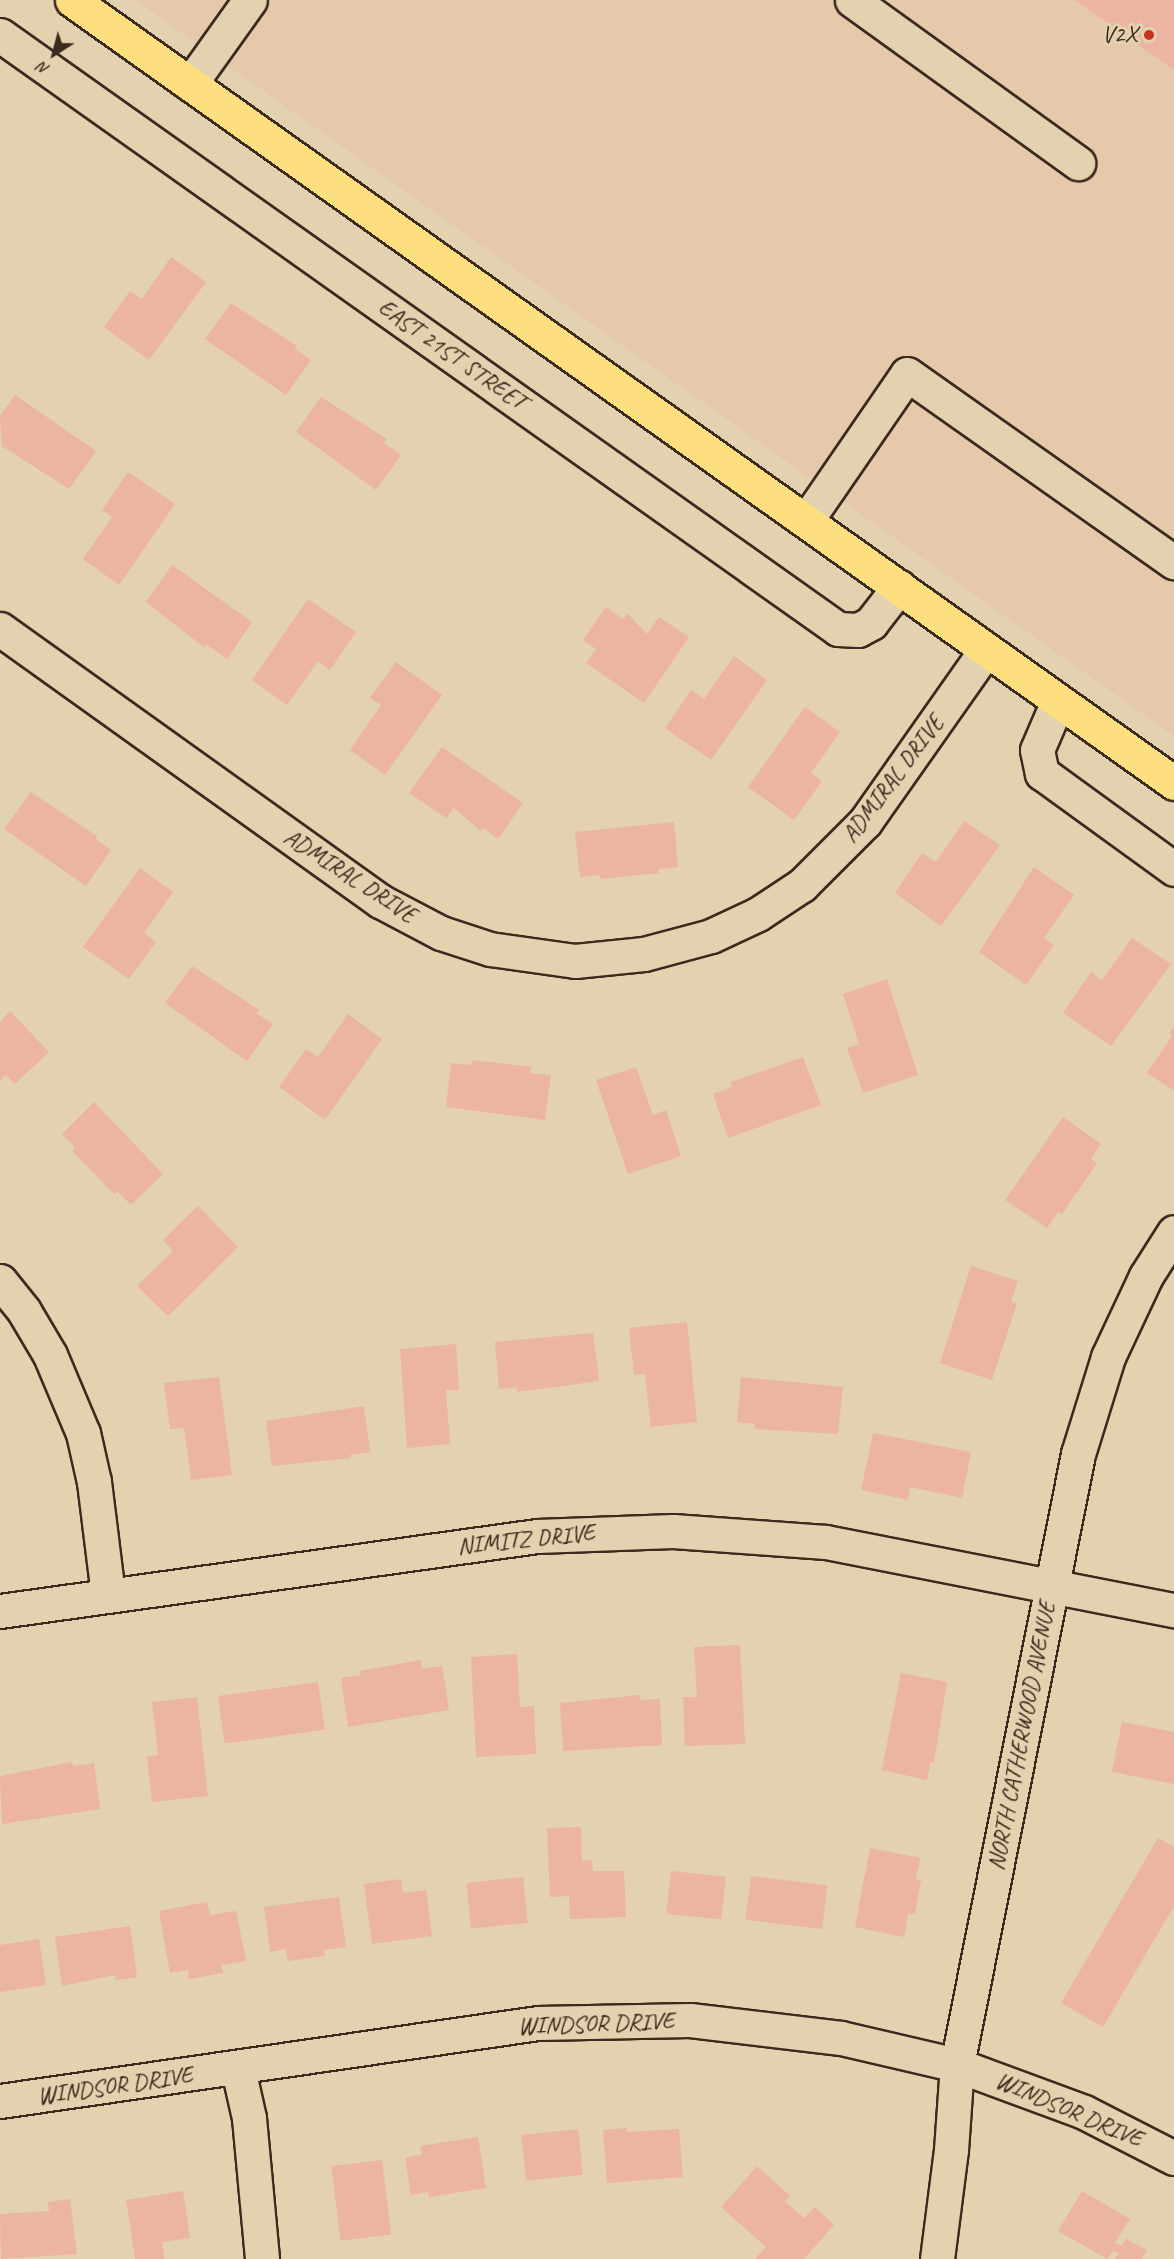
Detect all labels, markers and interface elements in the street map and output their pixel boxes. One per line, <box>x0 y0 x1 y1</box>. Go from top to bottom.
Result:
place label: V2X <box>1102 21 1137 49</box>
north arrow <box>24 24 84 84</box>
marker: V2X <box>1142 28 1156 42</box>
text: N <box>34 58 53 80</box>
street label: EAST 21ST STREET <box>372 293 532 417</box>
street label: ADMIRAL DRIVE <box>836 710 950 848</box>
street label: ADMIRAL DRIVE <box>278 822 422 930</box>
street label: NIMITZ DRIVE <box>456 1518 596 1562</box>
street label: NORTH CATHERWOOD AVENUE <box>982 1598 1062 1874</box>
street label: WINDSOR DRIVE <box>518 2007 674 2041</box>
street label: WINDSOR DRIVE <box>36 2061 194 2111</box>
street label: WINDSOR DRIVE <box>992 2066 1146 2154</box>

